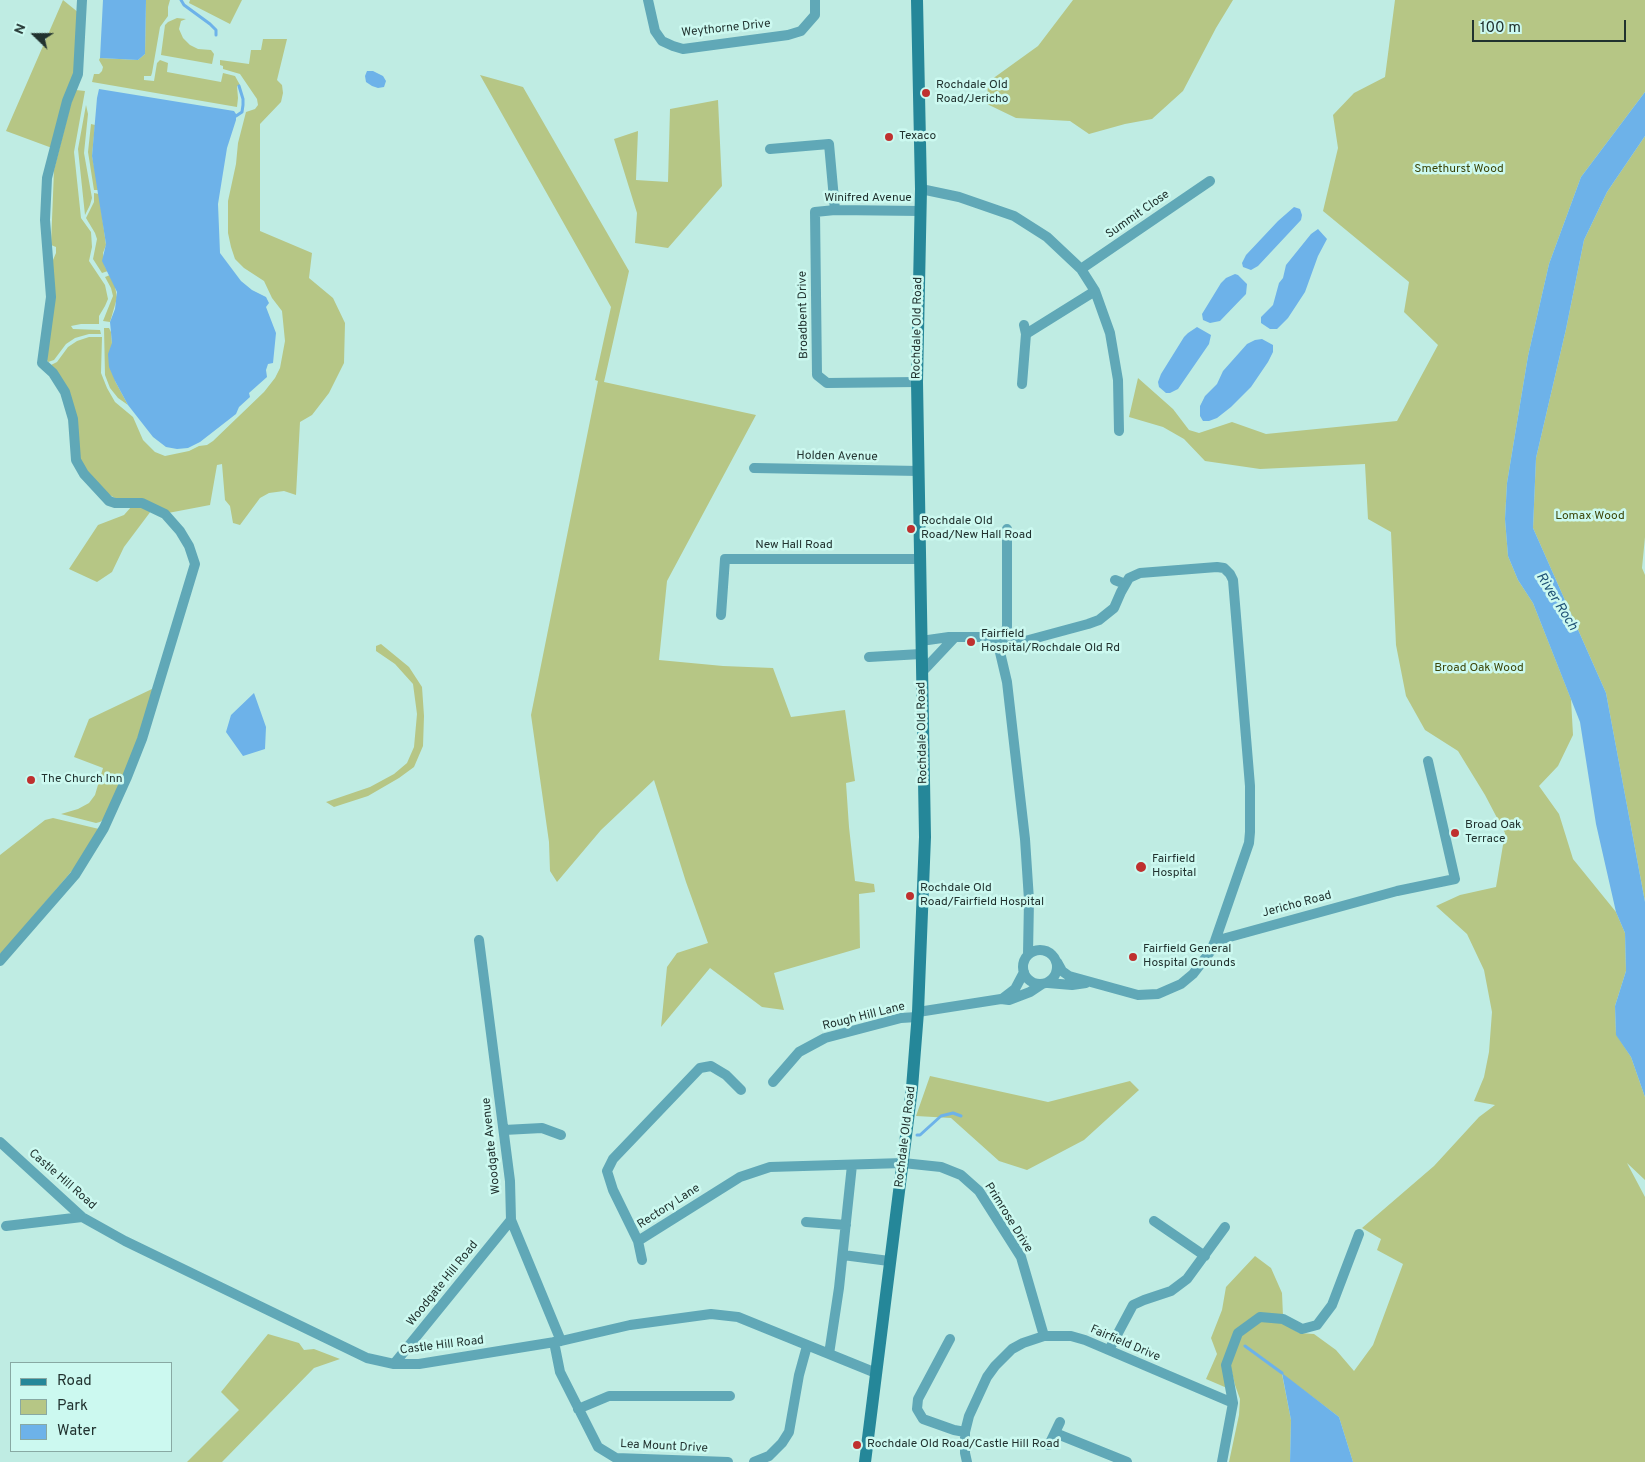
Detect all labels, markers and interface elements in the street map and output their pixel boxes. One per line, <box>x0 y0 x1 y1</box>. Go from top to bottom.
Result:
north arrow <box>10 10 60 60</box>
scale bar <box>1475 10 1629 42</box>
street label: Weythorne Drive <box>681 17 771 41</box>
text: 100 m <box>1480 19 1521 38</box>
text: N <box>11 21 30 37</box>
place label: Rochdale Old Road/Jericho <box>936 79 1009 107</box>
marker: Rochdale Old Road/Jericho <box>920 87 932 99</box>
place label: Texaco <box>899 130 936 144</box>
marker: Texaco <box>883 131 895 143</box>
park label: Smethurst Wood <box>1414 163 1504 177</box>
street label: Summit Close <box>1103 188 1173 242</box>
street label: Winifred Avenue <box>824 192 912 206</box>
street label: Broadbent Drive <box>796 271 812 359</box>
street label: Rochdale Old Road <box>910 277 926 379</box>
street label: Holden Avenue <box>796 449 878 465</box>
park label: Lomax Wood <box>1555 510 1625 524</box>
place label: Rochdale Old Road/New Hall Road <box>921 515 1032 543</box>
marker: Rochdale Old Road/New Hall Road <box>905 523 917 535</box>
street label: New Hall Road <box>755 539 833 553</box>
water label: River Roch <box>1532 570 1580 634</box>
place label: Fairfield Hospital/Rochdale Old Rd <box>981 628 1120 656</box>
marker: Fairfield Hospital/Rochdale Old Rd <box>965 636 977 648</box>
park label: Broad Oak Wood <box>1434 662 1524 676</box>
street label: Rochdale Old Road <box>915 682 931 784</box>
place label: The Church Inn <box>41 773 123 787</box>
marker: The Church Inn <box>25 774 37 786</box>
place label: Broad Oak Terrace <box>1465 819 1521 847</box>
marker: Broad Oak Terrace <box>1449 827 1461 839</box>
place label: Fairfield Hospital <box>1152 853 1196 881</box>
marker: Fairfield Hospital <box>1134 860 1148 874</box>
place label: Rochdale Old Road/Fairfield Hospital <box>920 882 1044 910</box>
street label: Jericho Road <box>1261 889 1333 921</box>
marker: Rochdale Old Road/Fairfield Hospital <box>904 890 916 902</box>
place label: Fairfield General Hospital Grounds <box>1143 943 1236 971</box>
marker: Fairfield General Hospital Grounds <box>1127 951 1139 963</box>
street label: Rough Hill Lane <box>821 1000 907 1034</box>
street label: Rochdale Old Road <box>893 1085 919 1189</box>
street label: Woodgate Avenue <box>480 1097 504 1195</box>
street label: Castle Hill Road <box>25 1147 99 1213</box>
street label: Primrose Drive <box>981 1180 1035 1256</box>
street label: Rectory Lane <box>635 1181 703 1233</box>
street label: Woodgate Hill Road <box>404 1239 482 1329</box>
street label: Fairfield Drive <box>1088 1323 1162 1365</box>
street label: Castle Hill Road <box>399 1334 485 1358</box>
legend <box>10 1362 172 1452</box>
text: Road <box>57 1372 92 1391</box>
text: Park <box>57 1397 88 1416</box>
text: Water <box>57 1422 96 1441</box>
street label: Lea Mount Drive <box>620 1438 708 1456</box>
place label: Rochdale Old Road/Castle Hill Road <box>867 1438 1060 1452</box>
marker: Rochdale Old Road/Castle Hill Road <box>851 1439 863 1451</box>

